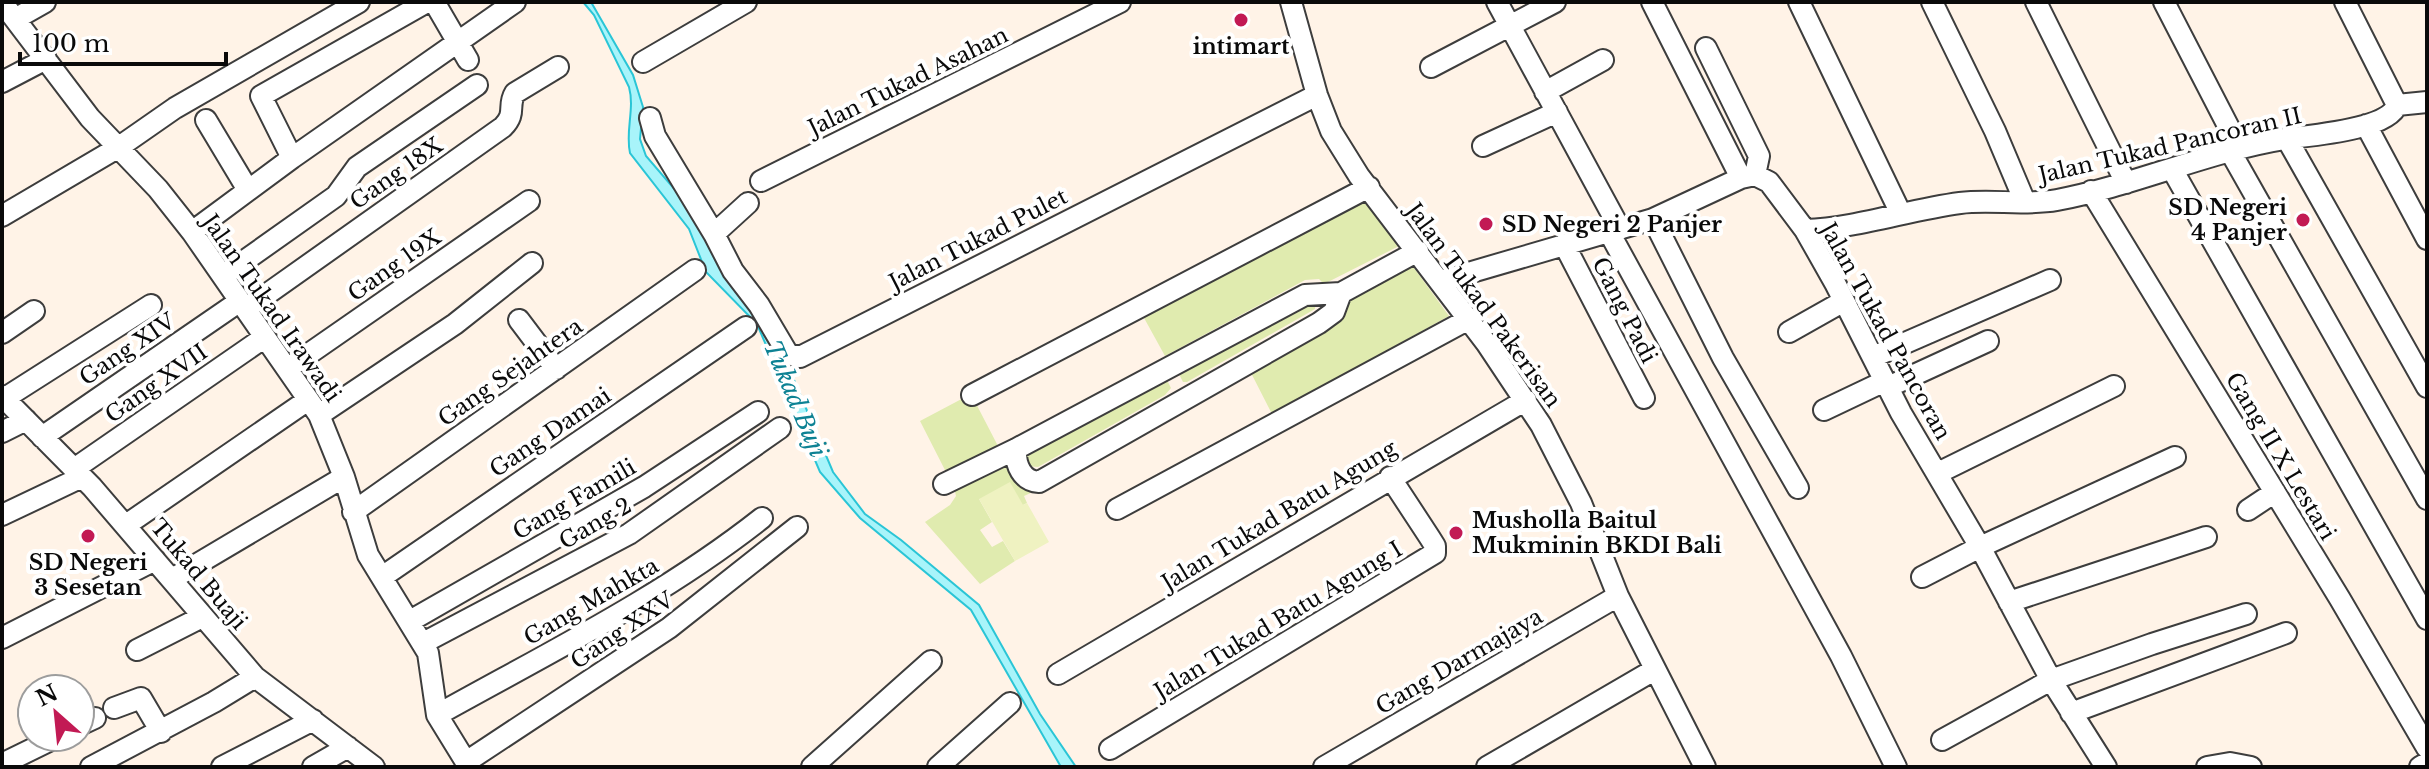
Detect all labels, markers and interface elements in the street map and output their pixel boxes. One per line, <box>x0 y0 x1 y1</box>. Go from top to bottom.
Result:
marker: intimart <box>1232 11 1250 29</box>
scale bar <box>20 16 226 66</box>
street label: Jalan Tukad Asahan <box>801 21 1013 143</box>
text: 100 m <box>32 29 110 58</box>
place label: intimart <box>1193 33 1290 60</box>
street label: Jalan Tukad Pancoran II <box>2033 102 2304 190</box>
street label: Gang 18X <box>345 131 449 215</box>
street label: Jalan Tukad Pulet <box>882 183 1072 297</box>
place label: SD Negeri 4 Panjer <box>2168 194 2287 246</box>
street label: Jalan Tukad Pakerisan <box>1399 195 1567 413</box>
street label: Jalan Tukad Irawadi <box>195 207 347 408</box>
place label: SD Negeri 2 Panjer <box>1502 211 1722 238</box>
marker: SD Negeri 4 Panjer <box>2294 211 2312 229</box>
marker: SD Negeri 2 Panjer <box>1477 215 1495 233</box>
street label: Jalan Tukad Pancoran <box>1813 215 1957 445</box>
street label: Gang 19X <box>343 223 447 307</box>
street label: Gang Padi <box>1586 253 1663 368</box>
street label: Gang XIV <box>74 307 181 391</box>
street label: Gang Sejahtera <box>433 312 588 432</box>
water label: Tukad Buji <box>758 336 833 462</box>
street label: Gang XVII <box>100 338 213 429</box>
street label: Gang II X Lestari <box>2220 368 2342 545</box>
street label: Gang Damai <box>484 382 616 483</box>
street label: Jalan Tukad Batu Agung <box>1154 434 1402 598</box>
street label: Gang Famili <box>508 453 641 546</box>
street label: Gang 2 <box>554 492 636 555</box>
place label: Musholla Baitul Mukminin BKDI Bali <box>1472 507 1722 559</box>
street label: Tukad Buaji <box>145 514 253 635</box>
marker: Musholla Baitul Mukminin BKDI Bali <box>1447 524 1465 542</box>
marker: SD Negeri 3 Sesetan <box>79 527 97 545</box>
street label: Jalan Tukad Batu Agung I <box>1147 536 1407 707</box>
place label: SD Negeri 3 Sesetan <box>29 549 147 601</box>
street label: Gang Mahkta <box>519 552 664 651</box>
street label: Gang XXV <box>566 586 680 675</box>
street label: Gang Darmajaya <box>1371 602 1548 720</box>
north arrow <box>16 673 96 753</box>
text: N <box>32 679 63 712</box>

